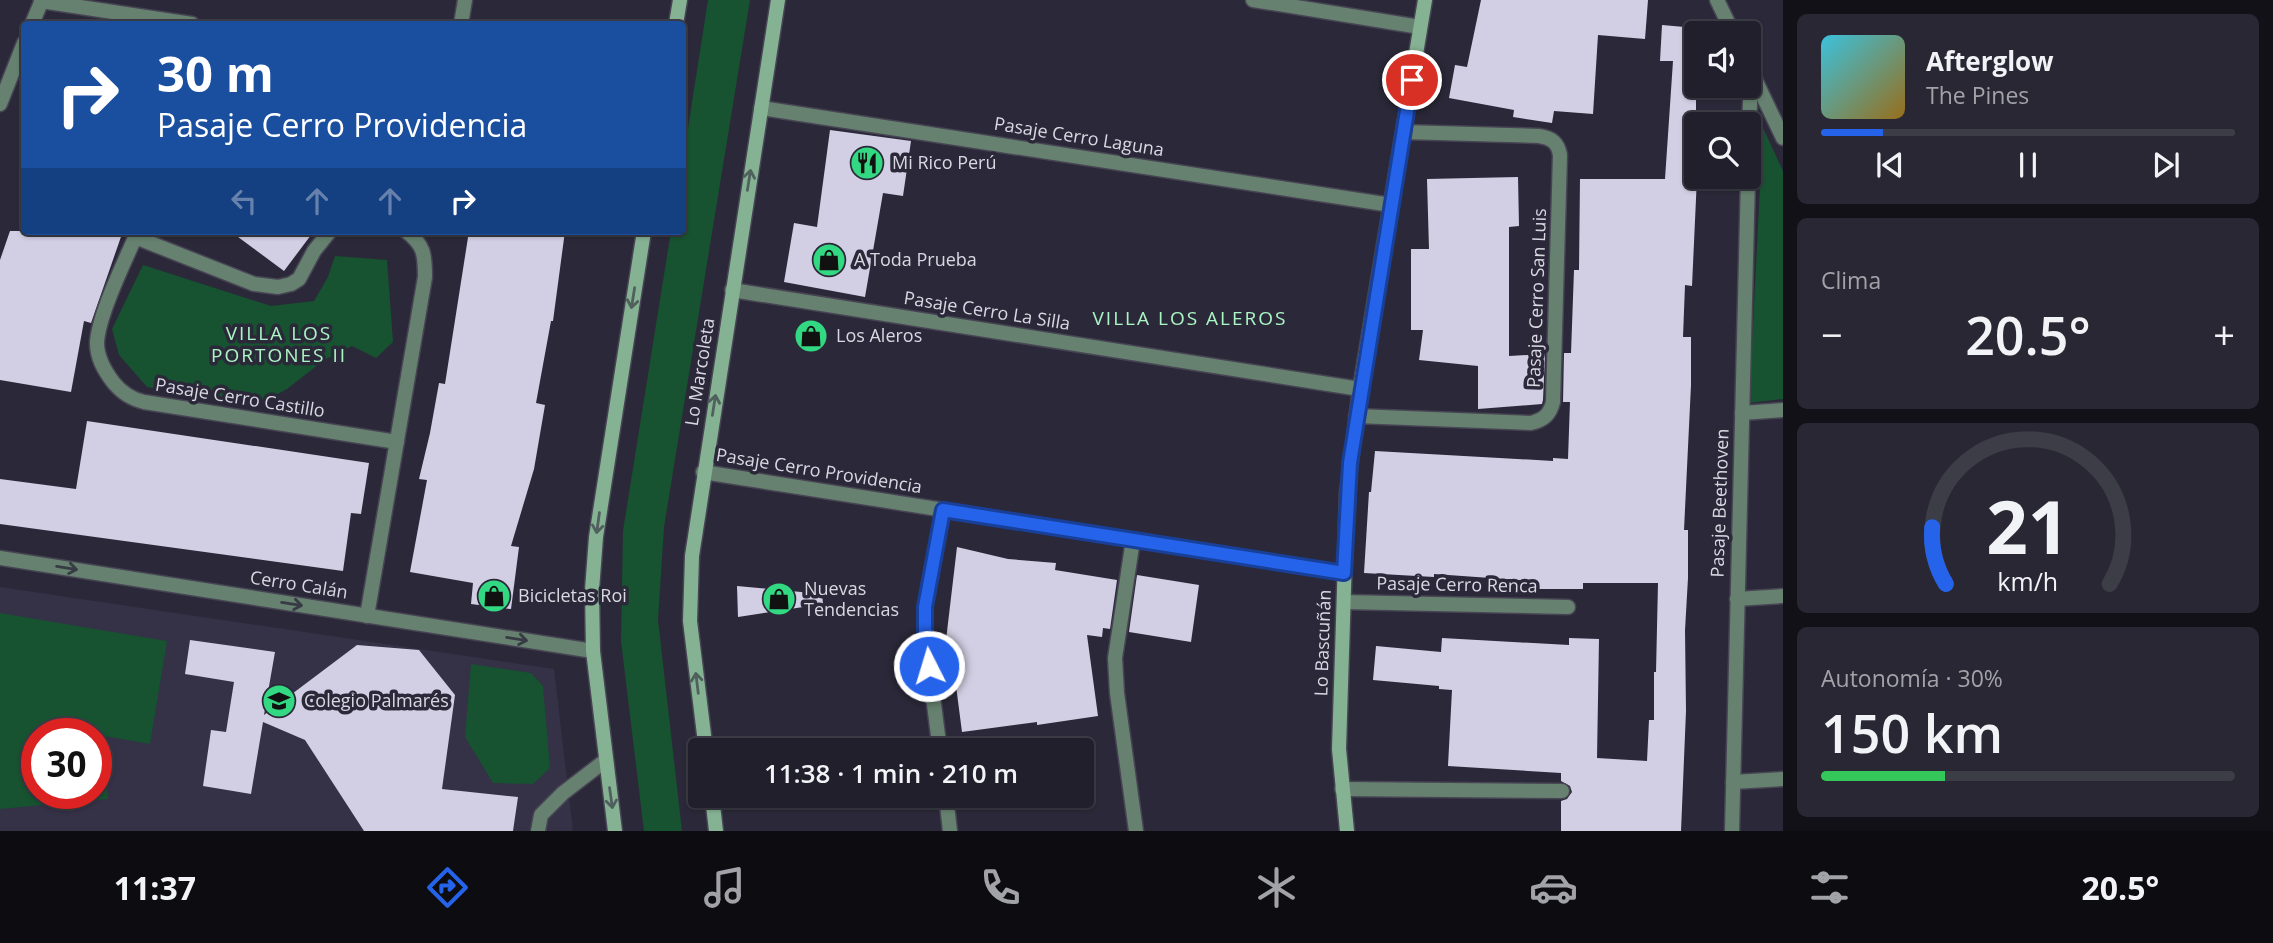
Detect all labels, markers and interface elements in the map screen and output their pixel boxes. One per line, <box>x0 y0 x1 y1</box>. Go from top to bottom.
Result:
map controls <box>1684 21 1761 189</box>
button: sound <box>1684 21 1761 98</box>
text: 30 m <box>157 40 274 106</box>
text: Afterglow <box>1926 43 2053 79</box>
icon: right <box>42 49 133 140</box>
pin <box>1382 50 1442 110</box>
icon: arrive <box>1393 61 1431 99</box>
text: The Pines <box>1926 79 2029 111</box>
text: Pasaje Cerro Providencia <box>157 103 527 146</box>
street label: Pasaje Cerro Laguna <box>993 111 1166 161</box>
button: search <box>1684 112 1761 189</box>
restaurant icon: Mi Rico Perú <box>848 144 886 182</box>
icon: previous <box>1871 146 1909 184</box>
icon: pause <box>2009 146 2047 184</box>
icon: next <box>2147 146 2185 184</box>
place label: Mi Rico Perú <box>892 150 997 174</box>
one-way arrow <box>743 169 756 192</box>
icon: left <box>225 182 263 220</box>
icon: ahead <box>298 182 336 220</box>
icon: ahead <box>371 182 409 220</box>
icon: right <box>444 182 482 220</box>
street label: Pasaje Cerro San Luis <box>1521 208 1551 388</box>
shop icon: A Toda Prueba <box>810 241 848 279</box>
place label: A Toda Prueba <box>854 247 977 271</box>
text: Clima <box>1821 264 1881 296</box>
street label: Pasaje Cerro La Silla <box>902 285 1072 335</box>
one-way arrow <box>626 287 639 309</box>
text: 20.5° <box>1965 299 2091 370</box>
district label: VILLA LOS ALEROS <box>1093 305 1287 331</box>
text: − <box>1821 308 1843 360</box>
text: + <box>2213 308 2235 360</box>
street label: Lo Marcoleta <box>679 316 719 428</box>
shop icon: Los Aleros <box>792 317 830 355</box>
district label: VILLA LOS PORTONES II <box>211 320 347 368</box>
place label: Los Aleros <box>836 323 922 347</box>
street label: Pasaje Cerro Castillo <box>154 372 327 422</box>
one-way arrow <box>708 394 721 417</box>
street label: Pasaje Beethoven <box>1704 428 1734 578</box>
street label: Pasaje Cerro Providencia <box>714 442 924 498</box>
text: 21 <box>1986 476 2070 575</box>
one-way arrow <box>591 511 604 534</box>
one-way arrow <box>56 562 78 575</box>
text: km/h <box>1998 563 2058 597</box>
street label: Cerro Calán <box>249 564 350 604</box>
street label: Pasaje Cerro Renca <box>1376 571 1538 597</box>
place label: Nuevas Tendencias <box>804 576 899 621</box>
shop icon: Bicicletas Roi <box>475 577 513 615</box>
shop icon: Nuevas Tendencias <box>760 580 798 618</box>
place label: Bicicletas Roi <box>518 583 627 607</box>
street label: Lo Bascuñán <box>1308 589 1336 697</box>
one-way arrow <box>280 598 303 611</box>
position arrow <box>892 629 966 703</box>
one-way arrow <box>505 633 528 646</box>
text: Autonomía · 30% <box>1821 662 2003 694</box>
one-way arrow <box>691 672 704 695</box>
school or university icon: Colegio Palmarés <box>260 682 298 720</box>
place label: Colegio Palmarés <box>304 688 449 712</box>
text: 150 km <box>1821 697 2003 768</box>
speed limit sign: 30 <box>21 718 112 809</box>
text: 11:38 · 1 min · 210 m <box>764 755 1018 791</box>
one-way arrow <box>605 786 618 809</box>
icon: directions <box>423 863 472 912</box>
icon: music <box>700 863 749 912</box>
icon: phone <box>976 863 1025 912</box>
icon: climate <box>1252 863 1301 912</box>
icon: car <box>1529 863 1578 912</box>
icon: filters <box>1805 863 1854 912</box>
text: 11:37 <box>114 866 196 909</box>
text: 20.5° <box>2082 866 2159 909</box>

